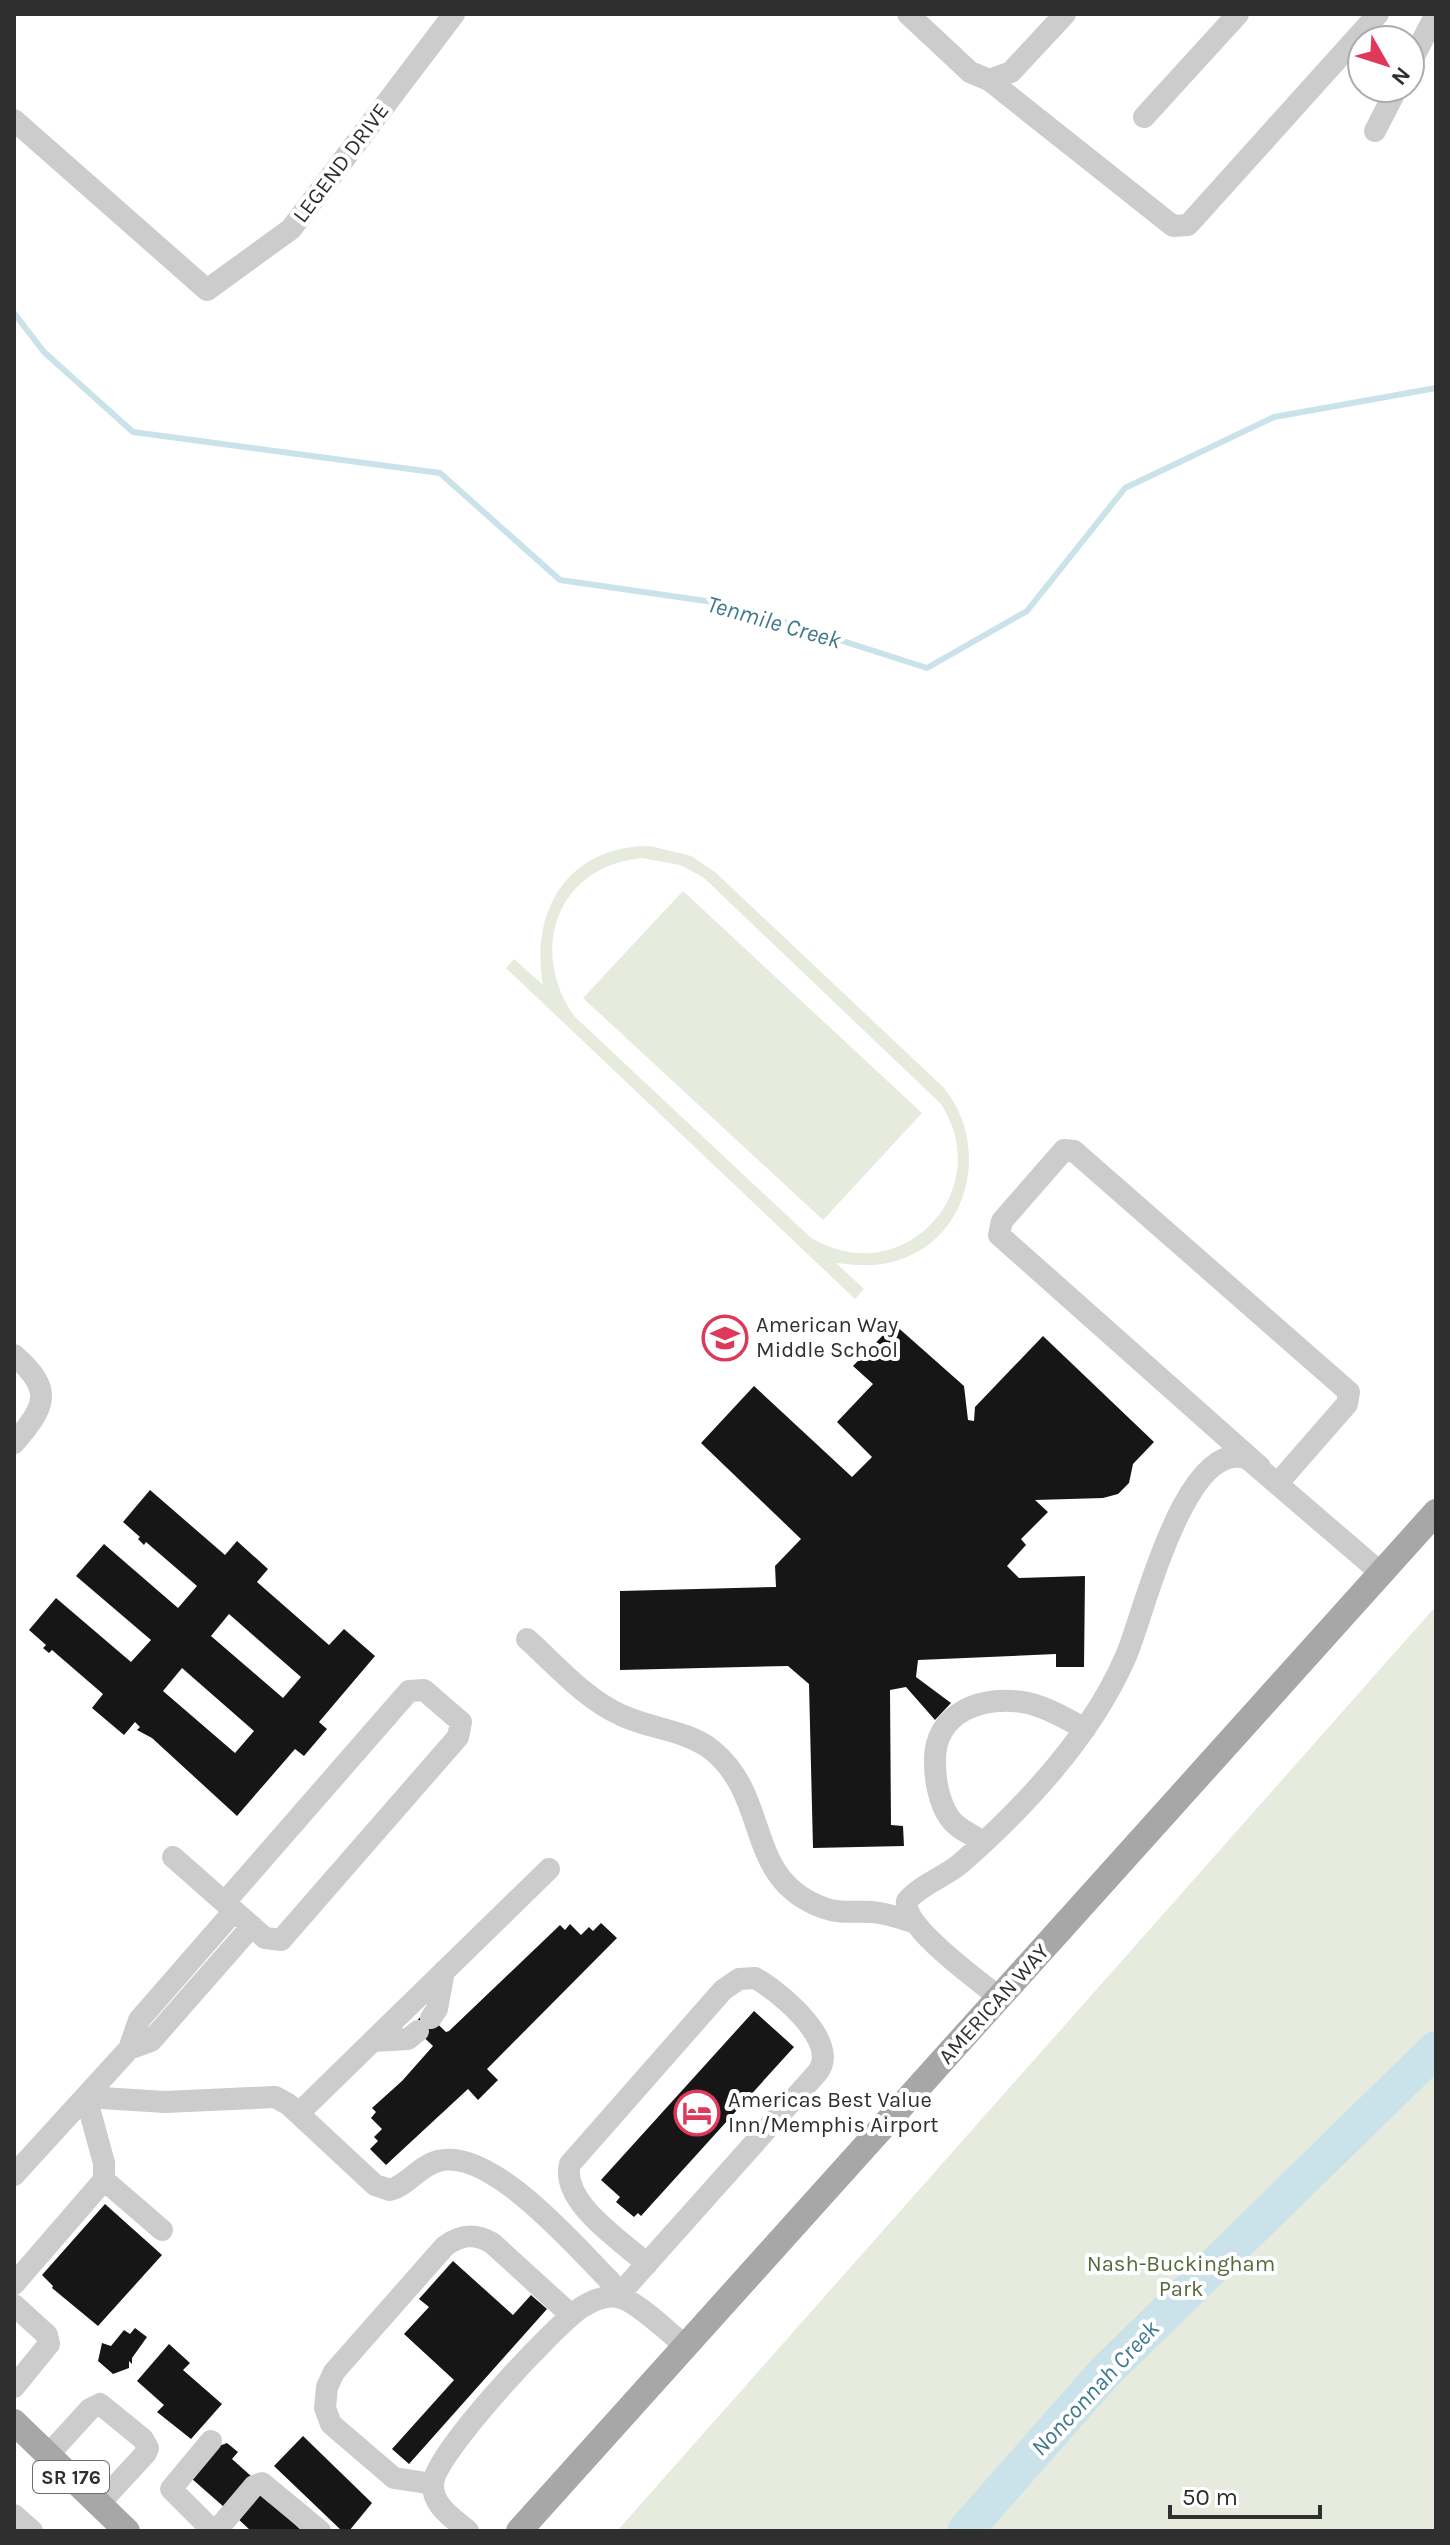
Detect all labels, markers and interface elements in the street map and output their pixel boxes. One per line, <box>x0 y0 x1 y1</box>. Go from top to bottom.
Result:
north arrow <box>1346 24 1426 104</box>
text: N <box>1386 62 1416 90</box>
street label: LEGEND DRIVE <box>288 98 394 228</box>
water label: Tenmile Creek <box>704 589 845 655</box>
place label: American Way Middle School <box>756 1312 898 1363</box>
school or university icon: American Way Middle School <box>701 1314 749 1362</box>
street label: AMERICAN WAY <box>933 1939 1055 2069</box>
place label: Americas Best Value Inn/Memphis Airport <box>728 2087 938 2138</box>
hotel icon: Americas Best Value Inn/Memphis Airport <box>673 2089 721 2137</box>
park label: Nash-Buckingham Park <box>1087 2251 1275 2302</box>
water label: Nonconnah Creek <box>1025 2314 1165 2461</box>
road number: SR 176 <box>33 2461 109 2493</box>
scale bar <box>1170 2469 1320 2519</box>
text: 50 m <box>1182 2483 1238 2511</box>

